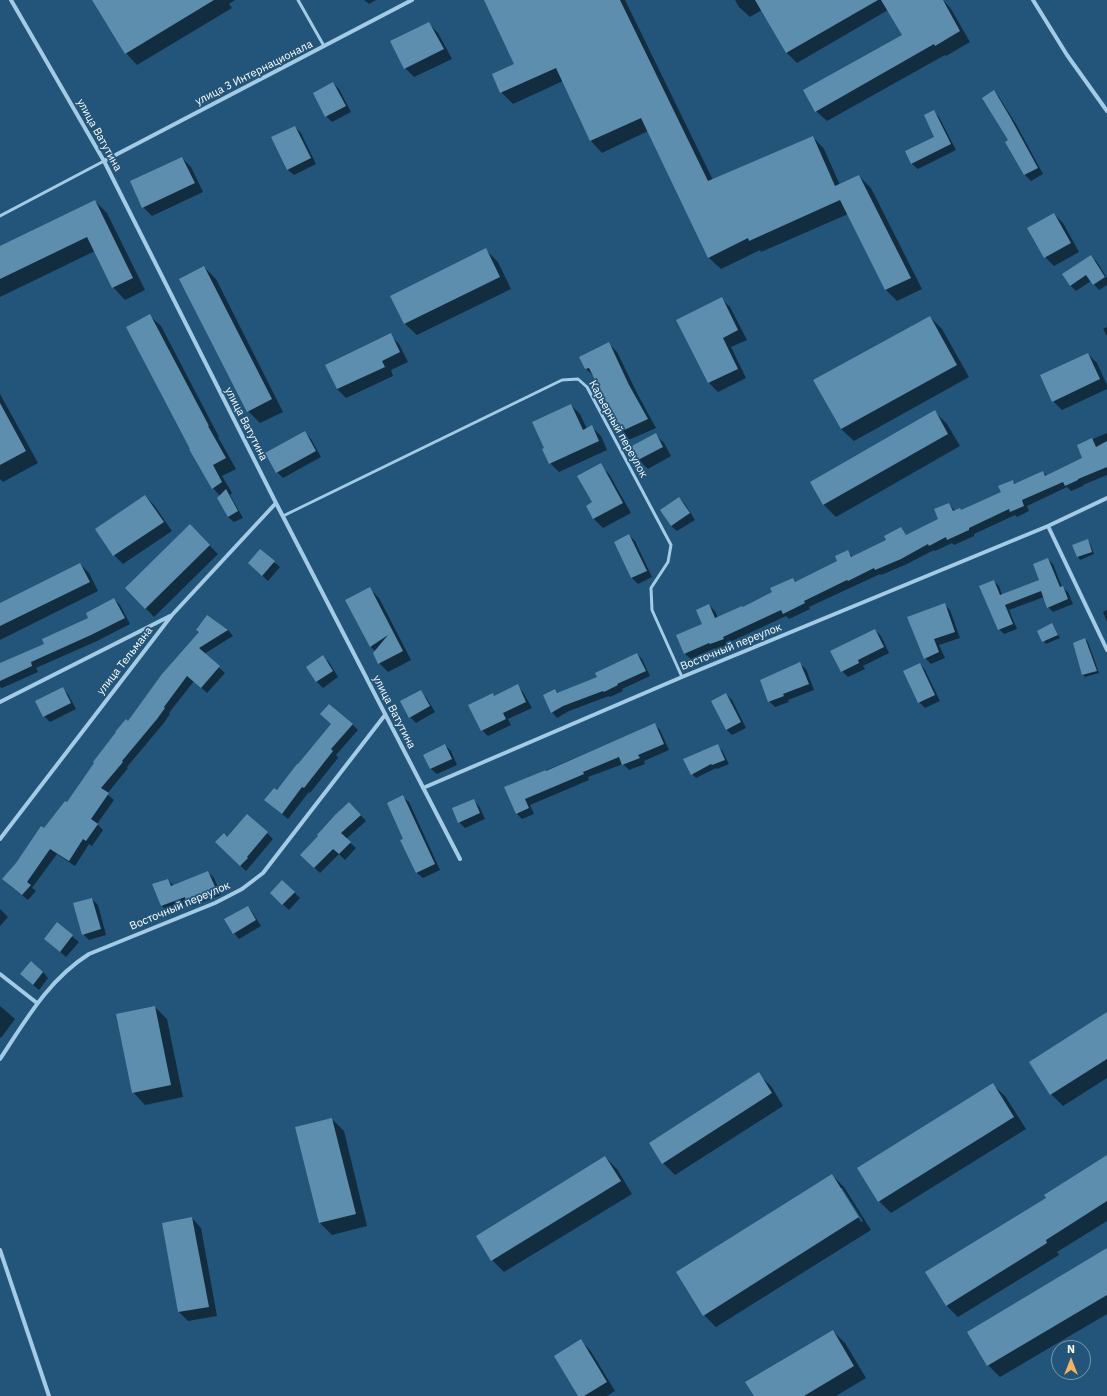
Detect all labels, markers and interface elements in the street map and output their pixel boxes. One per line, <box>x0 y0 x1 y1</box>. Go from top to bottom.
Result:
street label: улица 3 Интернационала <box>193 38 315 108</box>
street label: улица Ватутина <box>74 96 124 174</box>
street label: Карьерный переулок <box>586 378 650 480</box>
street label: улица Ватутина <box>222 385 270 463</box>
street label: Восточный переулок <box>678 621 784 673</box>
street label: улица Тельмана <box>94 624 156 698</box>
street label: улица Ватутина <box>370 673 418 751</box>
street label: Восточный переулок <box>128 879 232 933</box>
north arrow <box>1051 1340 1091 1380</box>
text: N <box>1067 1342 1075 1356</box>

